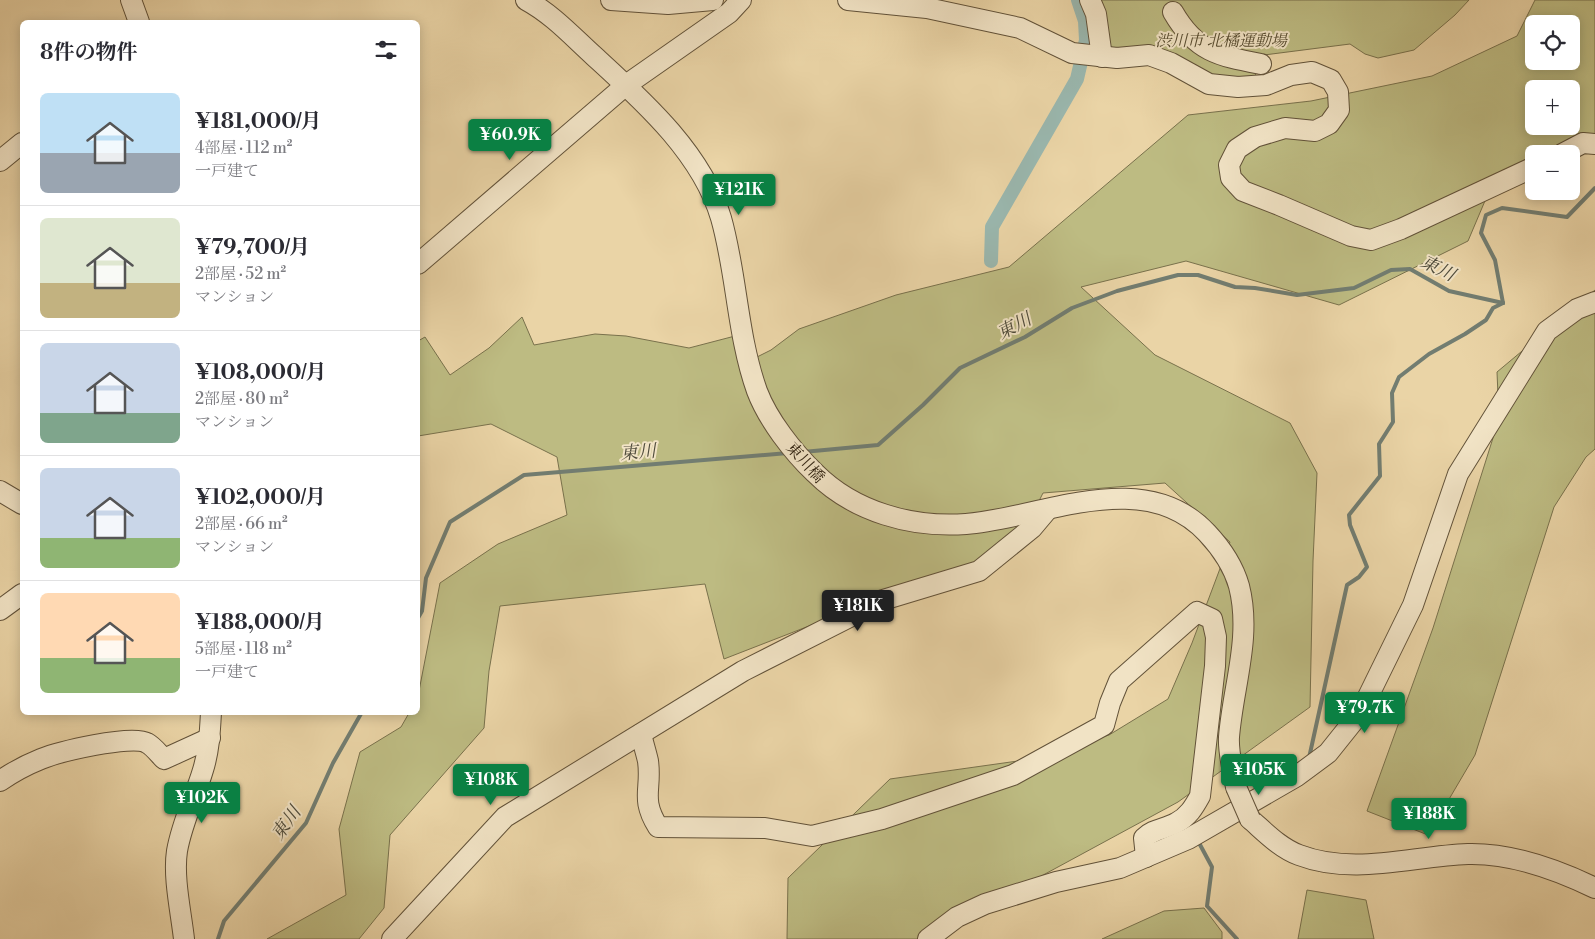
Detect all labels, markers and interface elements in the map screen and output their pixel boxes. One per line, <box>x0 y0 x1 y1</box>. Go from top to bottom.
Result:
map controls <box>1525 15 1580 200</box>
button: locate <box>1525 15 1580 70</box>
park label: 渋川市 北橘運動場 <box>1155 31 1289 51</box>
icon: filters <box>372 36 400 64</box>
text: 8件の物件 <box>40 40 137 66</box>
button: + <box>1525 80 1580 135</box>
text: ¥181,000/月 <box>195 109 321 135</box>
icon: home <box>80 113 140 173</box>
pin: ¥60.9K <box>469 119 551 161</box>
text: ¥60.9K <box>479 125 541 145</box>
text: 4部屋 · 112 m² <box>195 138 292 158</box>
button: − <box>1525 145 1580 200</box>
text: 一戸建て <box>195 161 259 181</box>
pin: ¥121K <box>704 174 774 216</box>
text: ¥121K <box>713 180 765 200</box>
text: ¥79,700/月 <box>195 235 310 261</box>
icon: home <box>80 238 140 298</box>
water label: 東川 <box>1417 250 1461 288</box>
text: 2部屋 · 52 m² <box>195 264 286 284</box>
text: マンション <box>195 287 274 307</box>
water label: 東川 <box>993 307 1037 345</box>
text: ¥108,000/月 <box>195 360 326 386</box>
icon: home <box>80 363 140 423</box>
text: 2部屋 · 80 m² <box>195 389 289 409</box>
text: マンション <box>195 412 274 432</box>
street label: 東川橋 <box>782 438 829 487</box>
water label: 東川 <box>619 439 659 466</box>
text: ¥102,000/月 <box>195 485 326 511</box>
icon: home <box>80 488 140 548</box>
text: 2部屋 · 66 m² <box>195 514 288 534</box>
text: マンション <box>195 537 274 557</box>
pin: ¥181K <box>823 590 893 632</box>
text: ¥181K <box>833 596 883 616</box>
text: ¥188,000/月 <box>195 610 325 636</box>
icon: home <box>80 613 140 673</box>
text: 5部屋 · 118 m² <box>195 639 292 659</box>
text: 一戸建て <box>195 662 259 682</box>
pin: ¥79.7K <box>1324 692 1406 734</box>
text: ¥79.7K <box>1336 698 1394 718</box>
pin: ¥105K <box>1224 754 1294 796</box>
text: ¥105K <box>1232 760 1286 780</box>
pin: ¥108K <box>456 764 526 806</box>
text: ¥108K <box>464 770 518 790</box>
pin: ¥102K <box>167 782 237 824</box>
text: ¥102K <box>175 788 229 808</box>
pin: ¥188K <box>1394 798 1464 840</box>
water label: 東川 <box>267 800 307 845</box>
text: ¥188K <box>1402 804 1456 824</box>

